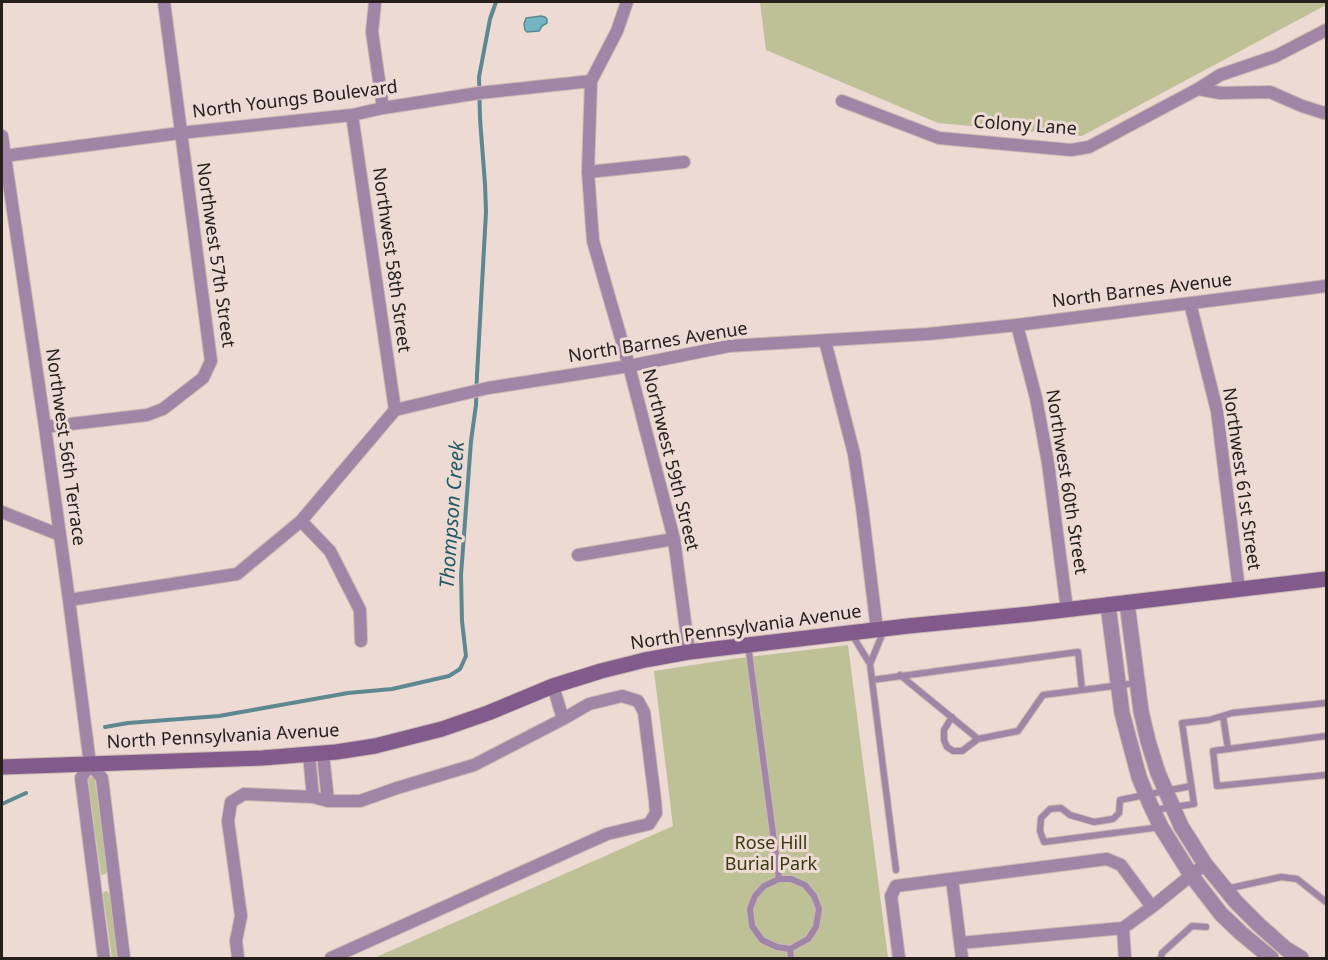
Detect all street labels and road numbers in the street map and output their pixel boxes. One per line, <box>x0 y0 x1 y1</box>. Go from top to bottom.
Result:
street label: North Youngs Boulevard <box>191 77 399 123</box>
street label: Colony Lane <box>973 112 1077 140</box>
street label: Northwest 57th Street <box>191 161 239 349</box>
street label: Northwest 58th Street <box>367 166 415 354</box>
street label: North Barnes Avenue <box>1051 269 1233 313</box>
street label: North Barnes Avenue <box>567 318 749 368</box>
street label: Northwest 56th Terrace <box>40 347 90 547</box>
street label: Northwest 59th Street <box>637 367 703 553</box>
street label: Northwest 61st Street <box>1217 386 1265 572</box>
street label: Northwest 60th Street <box>1041 388 1091 576</box>
street label: North Pennsylvania Avenue <box>629 601 863 655</box>
street label: North Pennsylvania Avenue <box>106 720 340 754</box>

